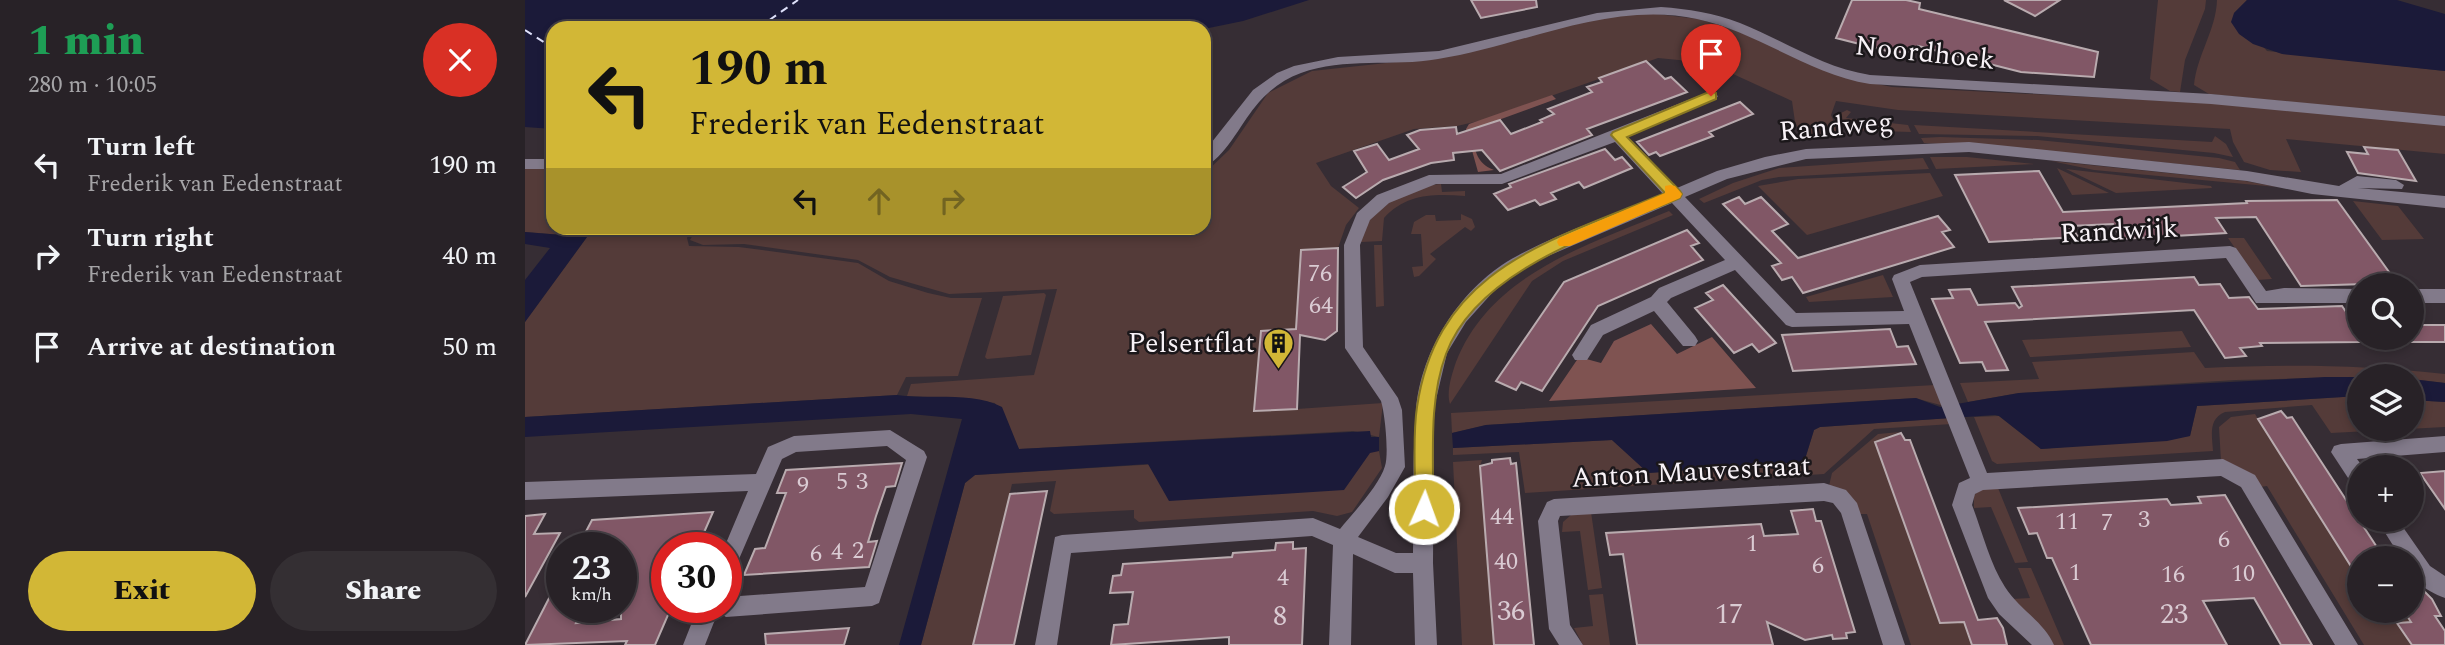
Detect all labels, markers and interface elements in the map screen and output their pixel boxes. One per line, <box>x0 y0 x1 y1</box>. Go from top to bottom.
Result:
text: 1 min <box>28 10 144 73</box>
button: close <box>423 23 497 97</box>
pin <box>1681 24 1741 96</box>
street label: Noordhoek <box>1853 24 1997 82</box>
text: 190 m <box>689 32 828 107</box>
icon: arrive <box>1692 35 1730 73</box>
icon: left <box>574 49 665 140</box>
text: 280 m · 10:05 <box>28 68 157 103</box>
text: Frederik van Eedenstraat <box>689 100 1045 149</box>
street label: Randweg <box>1777 101 1895 153</box>
text: Turn left <box>87 127 195 167</box>
text: 190 m <box>429 145 497 185</box>
icon: left <box>28 146 66 184</box>
text: Frederik van Eedenstraat <box>87 167 343 202</box>
icon: left <box>787 182 825 220</box>
icon: ahead <box>860 182 898 220</box>
icon: right <box>933 182 971 220</box>
street label: Randwijk <box>2059 206 2179 256</box>
text: Turn right <box>87 218 214 258</box>
text: 40 m <box>442 236 497 276</box>
icon: right <box>28 237 66 275</box>
house number: 76 <box>1308 256 1332 292</box>
text: Frederik van Eedenstraat <box>87 258 343 293</box>
map controls <box>2347 273 2424 623</box>
button: search <box>2347 273 2424 350</box>
house number: 64 <box>1309 288 1333 324</box>
place label: Pelsertflat <box>1128 322 1255 365</box>
building icon: Pelsertflat <box>1261 326 1295 370</box>
text: Arrive at destination <box>87 327 336 367</box>
text: 50 m <box>442 327 497 367</box>
icon: arrive <box>28 328 66 366</box>
button: layers <box>2347 364 2424 441</box>
street label: Anton Mauvestraat <box>1570 444 1812 500</box>
button: + <box>2347 455 2424 532</box>
house number: 5 <box>836 464 848 500</box>
house number: 3 <box>856 464 868 500</box>
house number: 9 <box>797 468 809 504</box>
position arrow <box>1387 472 1461 546</box>
house number: 44 <box>1490 499 1514 535</box>
house number: 3 <box>2138 502 2150 538</box>
house number: 11 <box>2055 504 2079 540</box>
house number: 7 <box>2101 505 2113 541</box>
house number: 6 <box>2218 522 2230 558</box>
house number: 1 <box>1746 526 1758 562</box>
speed limit sign: 30 <box>651 532 742 623</box>
house number: 2 <box>852 533 864 569</box>
house number: 4 <box>831 534 843 570</box>
house number: 6 <box>810 536 822 572</box>
text: 23 <box>572 542 611 595</box>
house number: 40 <box>1494 544 1518 580</box>
button: − <box>2347 546 2424 623</box>
house number: 6 <box>1812 548 1824 584</box>
button: Exit <box>28 551 256 631</box>
button: Share <box>270 551 497 631</box>
house number: 1 <box>2069 555 2081 591</box>
house number: 10 <box>2231 556 2255 592</box>
house number: 16 <box>2161 557 2185 593</box>
house number: 4 <box>1277 560 1289 596</box>
text: km/h <box>571 581 612 608</box>
house number: 36 <box>1497 590 1525 633</box>
house number: 17 <box>1715 593 1743 636</box>
house number: 23 <box>2160 593 2188 636</box>
house number: 8 <box>1273 595 1287 638</box>

